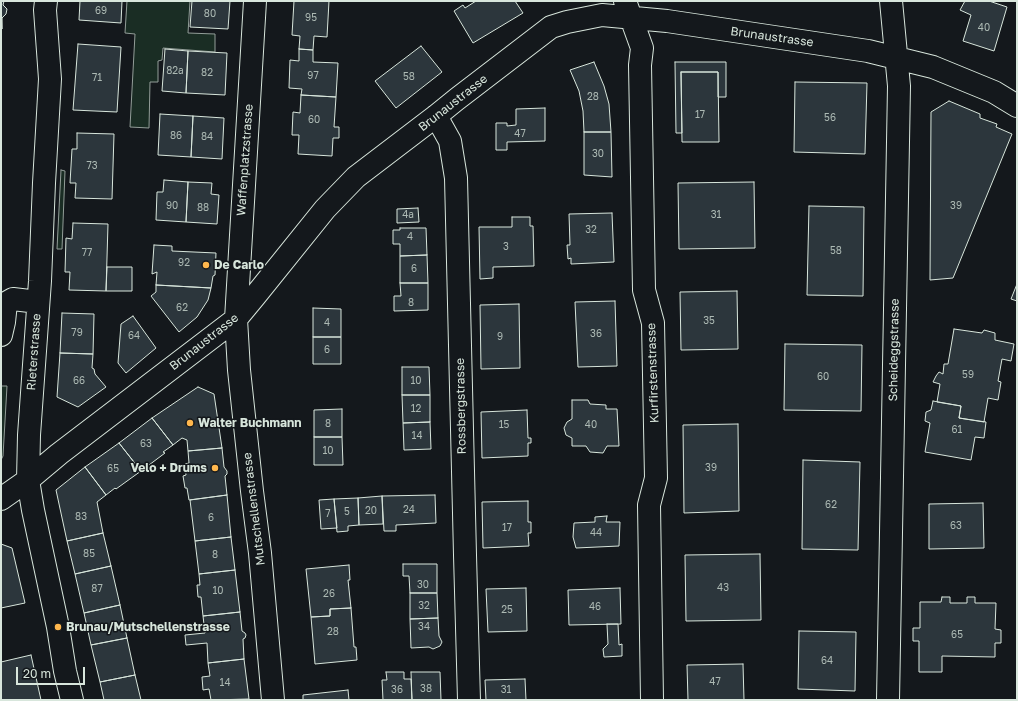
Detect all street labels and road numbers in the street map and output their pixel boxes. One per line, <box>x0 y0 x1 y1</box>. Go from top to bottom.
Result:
street label: Brunaustrasse <box>730 24 814 50</box>
street label: Brunaustrasse <box>416 72 490 134</box>
street label: Waffenplatzstrasse <box>234 104 256 216</box>
street label: Scheideggstrasse <box>886 298 902 402</box>
street label: Brunaustrasse <box>167 311 241 373</box>
street label: Rieterstrasse <box>24 313 44 391</box>
street label: Kurfirstenstrasse <box>644 323 662 423</box>
street label: Rossbergstrasse <box>453 358 469 454</box>
street label: Mutschellenstrasse <box>240 452 268 566</box>

